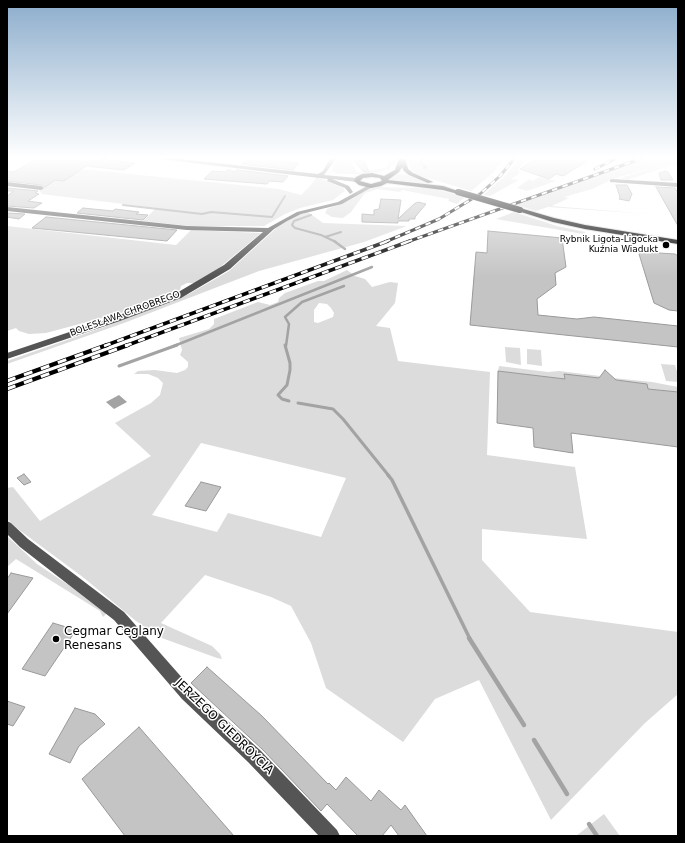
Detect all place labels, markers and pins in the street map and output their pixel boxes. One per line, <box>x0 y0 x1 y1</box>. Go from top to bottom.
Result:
place label: Rybnik Ligota-Ligocka Kuźnia Wiadukt <box>560 235 658 256</box>
marker: Rybnik Ligota-Ligocka Kuźnia Wiadukt <box>661 240 671 250</box>
place label: Cegmar Ceglany Renesans <box>64 625 164 653</box>
marker: Cegmar Ceglany Renesans <box>51 634 61 644</box>

